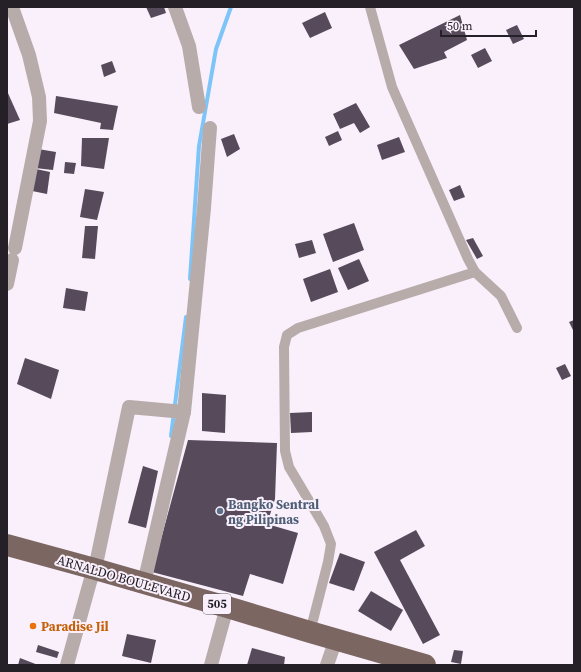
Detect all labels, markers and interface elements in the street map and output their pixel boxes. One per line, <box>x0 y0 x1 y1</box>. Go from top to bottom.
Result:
scale bar <box>441 12 536 38</box>
text: 50 m <box>447 18 473 34</box>
place label: Bangko Sentral ng Pilipinas <box>228 496 319 528</box>
marker: Bangko Sentral ng Pilipinas <box>215 506 225 516</box>
street label: ARNALDO BOULEVARD <box>55 551 193 606</box>
road number: 505 <box>203 594 231 614</box>
place label: Paradise Jil <box>41 618 109 635</box>
marker: Paradise Jil <box>28 621 38 631</box>

